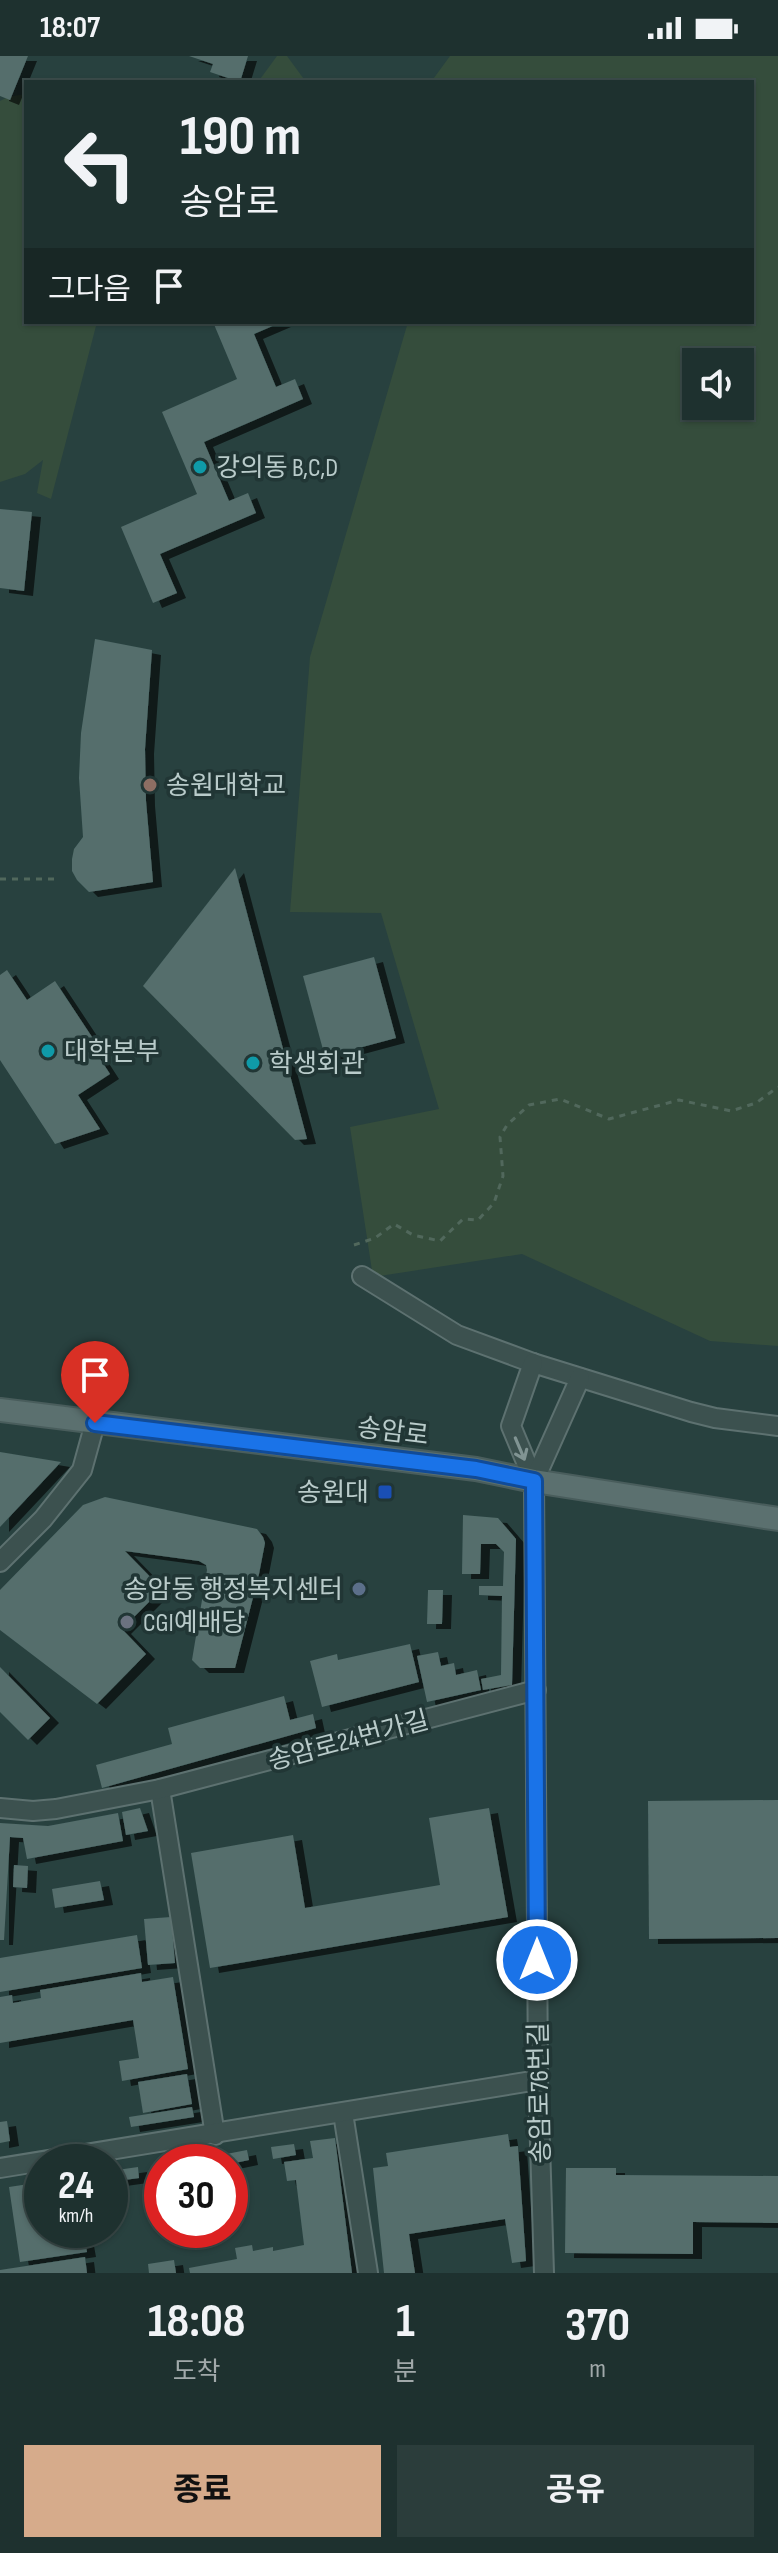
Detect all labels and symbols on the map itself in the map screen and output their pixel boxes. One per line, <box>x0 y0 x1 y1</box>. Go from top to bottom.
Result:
place label: 강의동 B,C,D <box>216 453 338 484</box>
marker: 강의동 B,C,D <box>191 458 209 476</box>
place label: 송원대학교 <box>166 771 286 802</box>
marker: 송원대학교 <box>141 776 159 794</box>
place label: 대학본부 <box>64 1037 160 1068</box>
marker: 대학본부 <box>39 1042 57 1060</box>
place label: 학생회관 <box>269 1049 365 1080</box>
marker: 학생회관 <box>244 1054 262 1072</box>
pin <box>61 1341 129 1423</box>
street label: 송암로 <box>355 1413 430 1452</box>
one-way arrow <box>514 1436 529 1460</box>
place label: 송원대 <box>297 1478 369 1509</box>
marker: 송원대 <box>376 1483 394 1501</box>
place label: 송암동 행정복지센터 <box>124 1575 343 1606</box>
marker: 송암동 행정복지센터 <box>350 1580 368 1598</box>
place label: CGI예배당 <box>143 1608 246 1639</box>
marker: CGI예배당 <box>118 1613 136 1631</box>
street label: 송암로24번가길 <box>265 1705 432 1778</box>
position arrow <box>495 1918 579 2002</box>
street label: 송암로76번길 <box>524 2022 557 2164</box>
speed limit sign: 30 <box>144 2144 248 2248</box>

